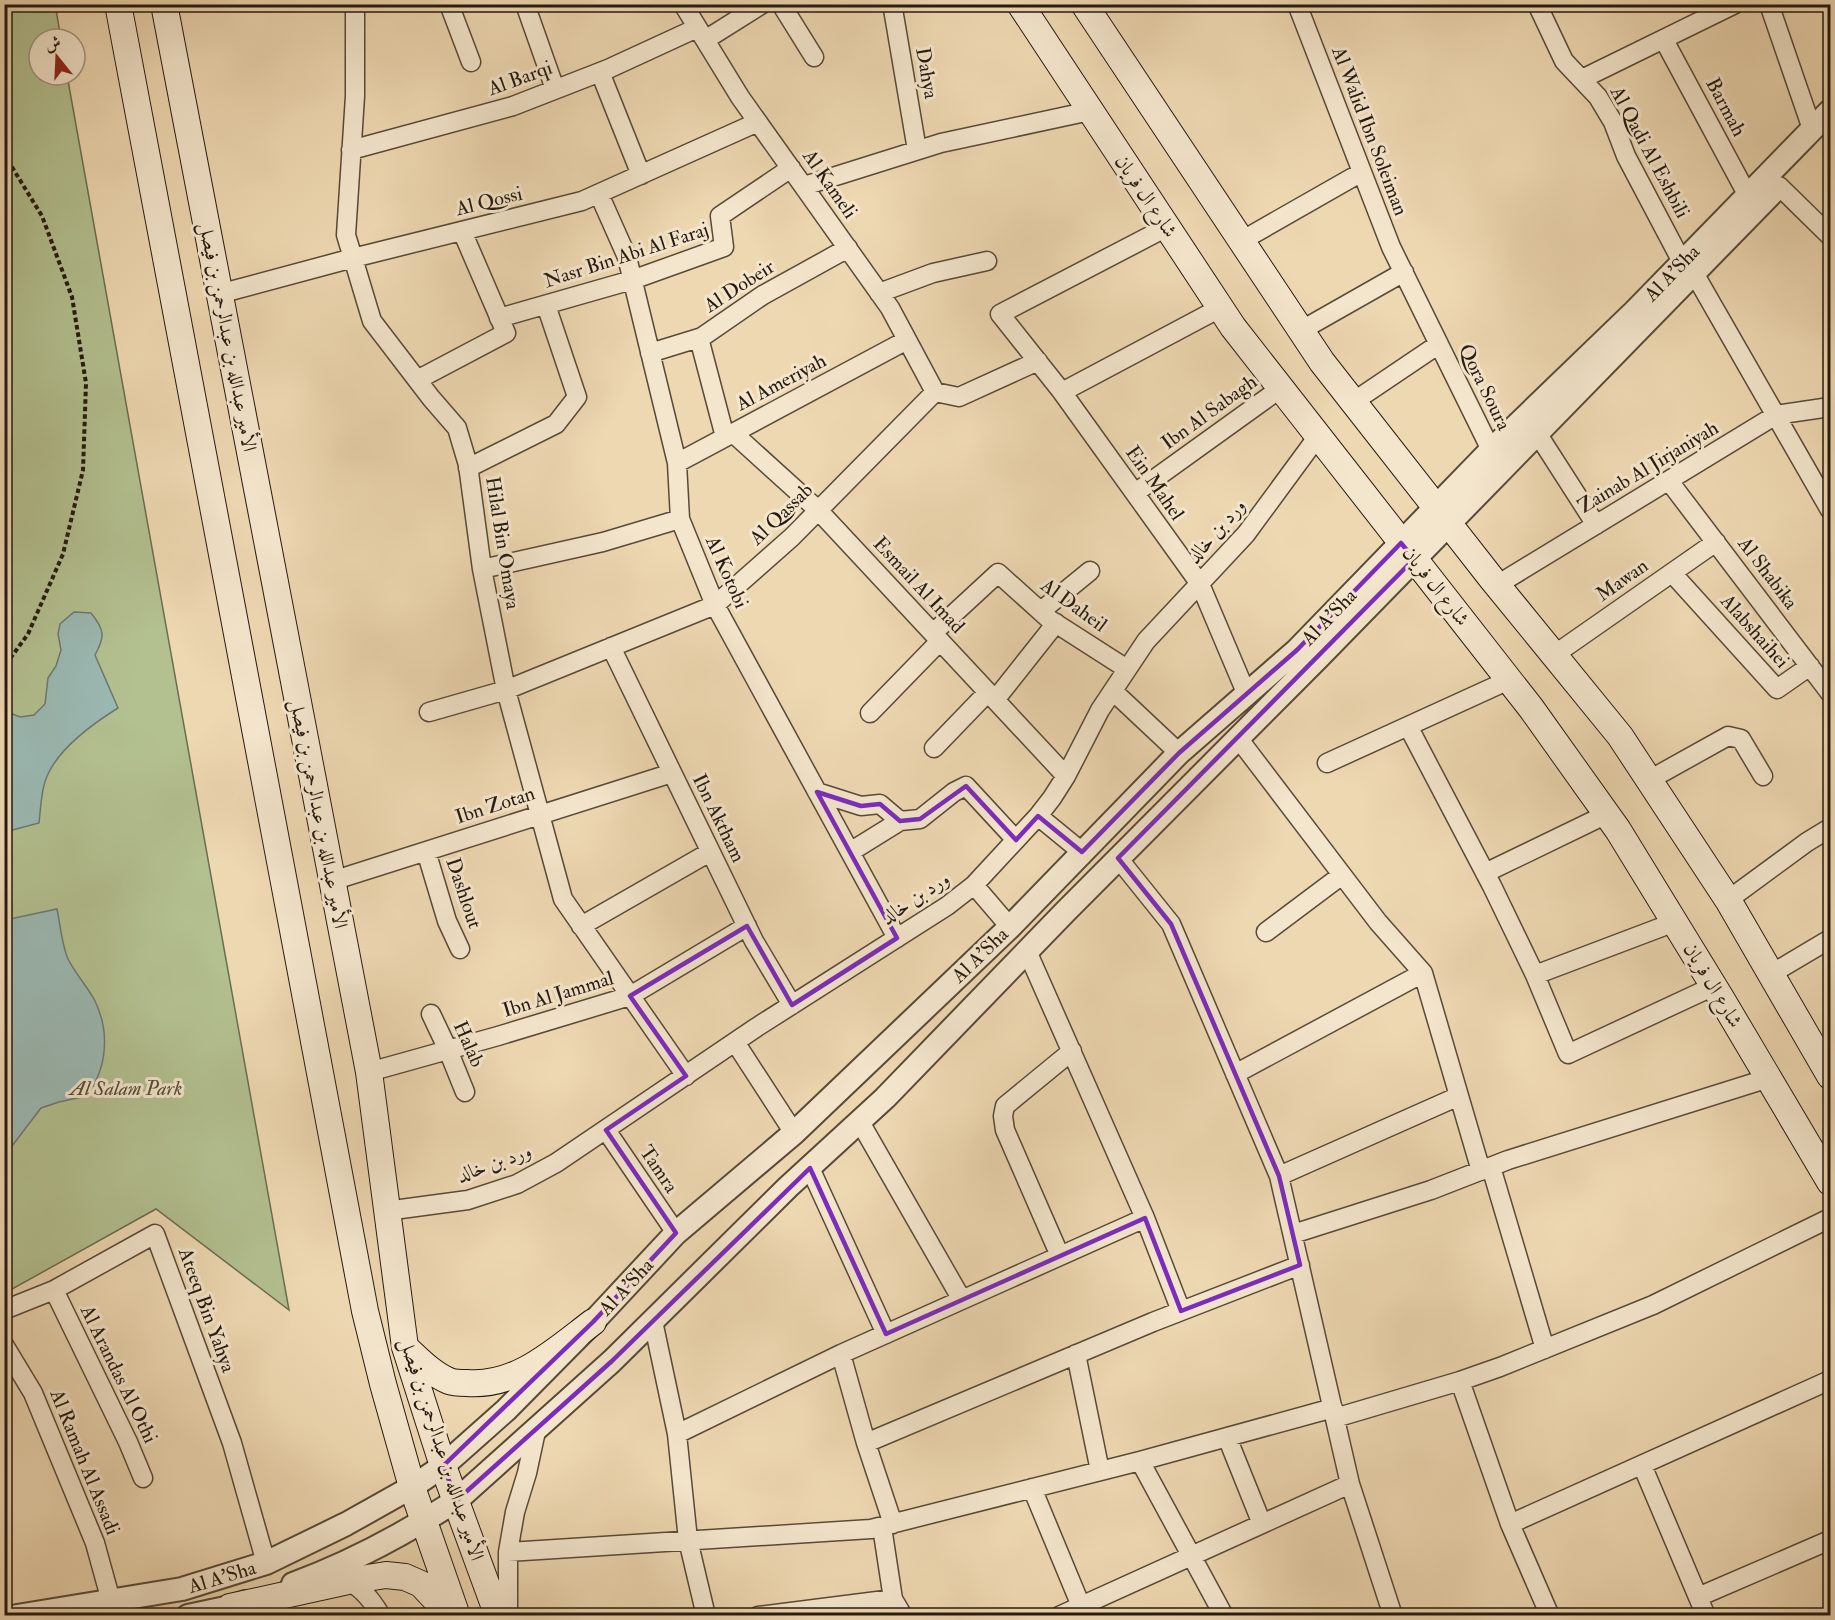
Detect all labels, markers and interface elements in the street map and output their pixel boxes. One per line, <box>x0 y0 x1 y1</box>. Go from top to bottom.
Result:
north arrow <box>27 27 87 87</box>
text: ش <box>42 32 63 56</box>
street label: Al Walid Ibn Soleiman <box>1326 42 1414 219</box>
street label: Dahya <box>910 45 944 101</box>
street label: Al Barqi <box>483 55 556 101</box>
street label: Barmah <box>1700 73 1752 141</box>
street label: Al Qadi Al Eshbili <box>1604 81 1695 222</box>
street label: Al Kameli <box>797 144 863 223</box>
street label: شارع ال فريان <box>1105 150 1183 245</box>
street label: Al Qossi <box>452 181 525 222</box>
street label: Nasr Bin Abi Al Faraj <box>541 217 711 293</box>
street label: الأمير عبدالله بن عبدالرحمن بن فيصل <box>192 220 265 454</box>
street label: Al A'Sha <box>1638 239 1706 307</box>
street label: Al Dobeir <box>698 254 779 319</box>
street label: Qora Soura <box>1453 340 1517 435</box>
street label: Al Ameriyah <box>731 348 831 417</box>
street label: Ibn Al Sabagh <box>1156 369 1262 455</box>
street label: Zainab Al Jirjaniyah <box>1573 415 1723 519</box>
street label: Ein Mahel <box>1120 441 1190 525</box>
street label: Hilal Bin Omaya <box>480 475 526 612</box>
street label: Al Qassab <box>743 477 818 551</box>
street label: ورد بن خالد <box>1181 494 1251 568</box>
street label: Al Kotobi <box>700 531 754 612</box>
street label: Esmail Al Imad <box>868 531 970 639</box>
street label: Al Shabika <box>1732 531 1804 615</box>
street label: شارع ال فريان <box>1393 541 1475 634</box>
street label: Mawan <box>1591 553 1653 607</box>
street label: Al Daheil <box>1035 572 1112 637</box>
street label: Al A'Sha <box>1295 583 1363 651</box>
street label: Alabshaihei <box>1715 588 1795 673</box>
street label: الأمير عبدالله بن عبدالرحمن بن فيصل <box>283 697 356 931</box>
street label: Ibn Aktham <box>687 770 751 867</box>
street label: Ibn Zotan <box>452 780 538 830</box>
street label: Dashlout <box>440 854 488 932</box>
street label: ورد بن خالد <box>876 866 954 930</box>
street label: Al A'Sha <box>946 921 1014 989</box>
street label: شارع ال فريان <box>1674 938 1748 1035</box>
street label: Ibn Al Jammal <box>499 965 617 1023</box>
street label: Halab <box>448 1017 490 1071</box>
park label: Al Salam Park <box>68 1076 182 1101</box>
street label: ورد بن خالد <box>453 1138 535 1188</box>
street label: Tamra <box>634 1140 684 1198</box>
street label: Ateeq Bin Yahya <box>173 1243 241 1376</box>
street label: Al A'Sha <box>593 1253 659 1322</box>
street label: Al Arandas Al Othi <box>74 1300 163 1447</box>
street label: الأمير عبدالله بن عبدالرحمن بن فيصل <box>392 1333 493 1564</box>
street label: Al Ramah Al Assadi <box>44 1385 126 1538</box>
street label: Al A'Sha <box>184 1555 260 1599</box>

